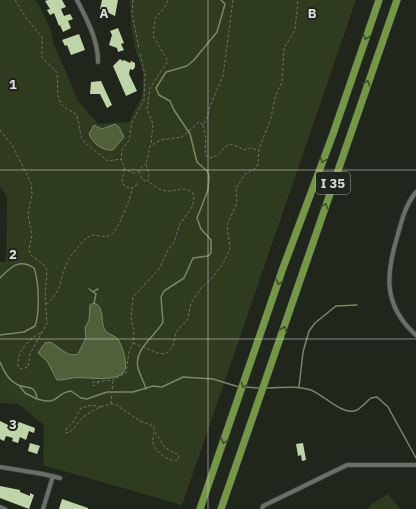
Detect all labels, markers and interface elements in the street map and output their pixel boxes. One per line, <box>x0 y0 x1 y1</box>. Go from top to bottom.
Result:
text: A <box>100 5 109 22</box>
text: B <box>308 5 317 22</box>
one-way arrow <box>363 33 371 40</box>
text: 1 <box>9 76 17 93</box>
one-way arrow <box>363 80 371 87</box>
one-way arrow <box>320 156 328 163</box>
road number: I 35 <box>316 172 350 194</box>
one-way arrow <box>321 203 329 210</box>
text: 2 <box>9 246 17 263</box>
one-way arrow <box>275 278 283 285</box>
one-way arrow <box>279 326 288 333</box>
one-way arrow <box>240 381 248 388</box>
text: 3 <box>9 416 17 433</box>
one-way arrow <box>220 437 228 444</box>

